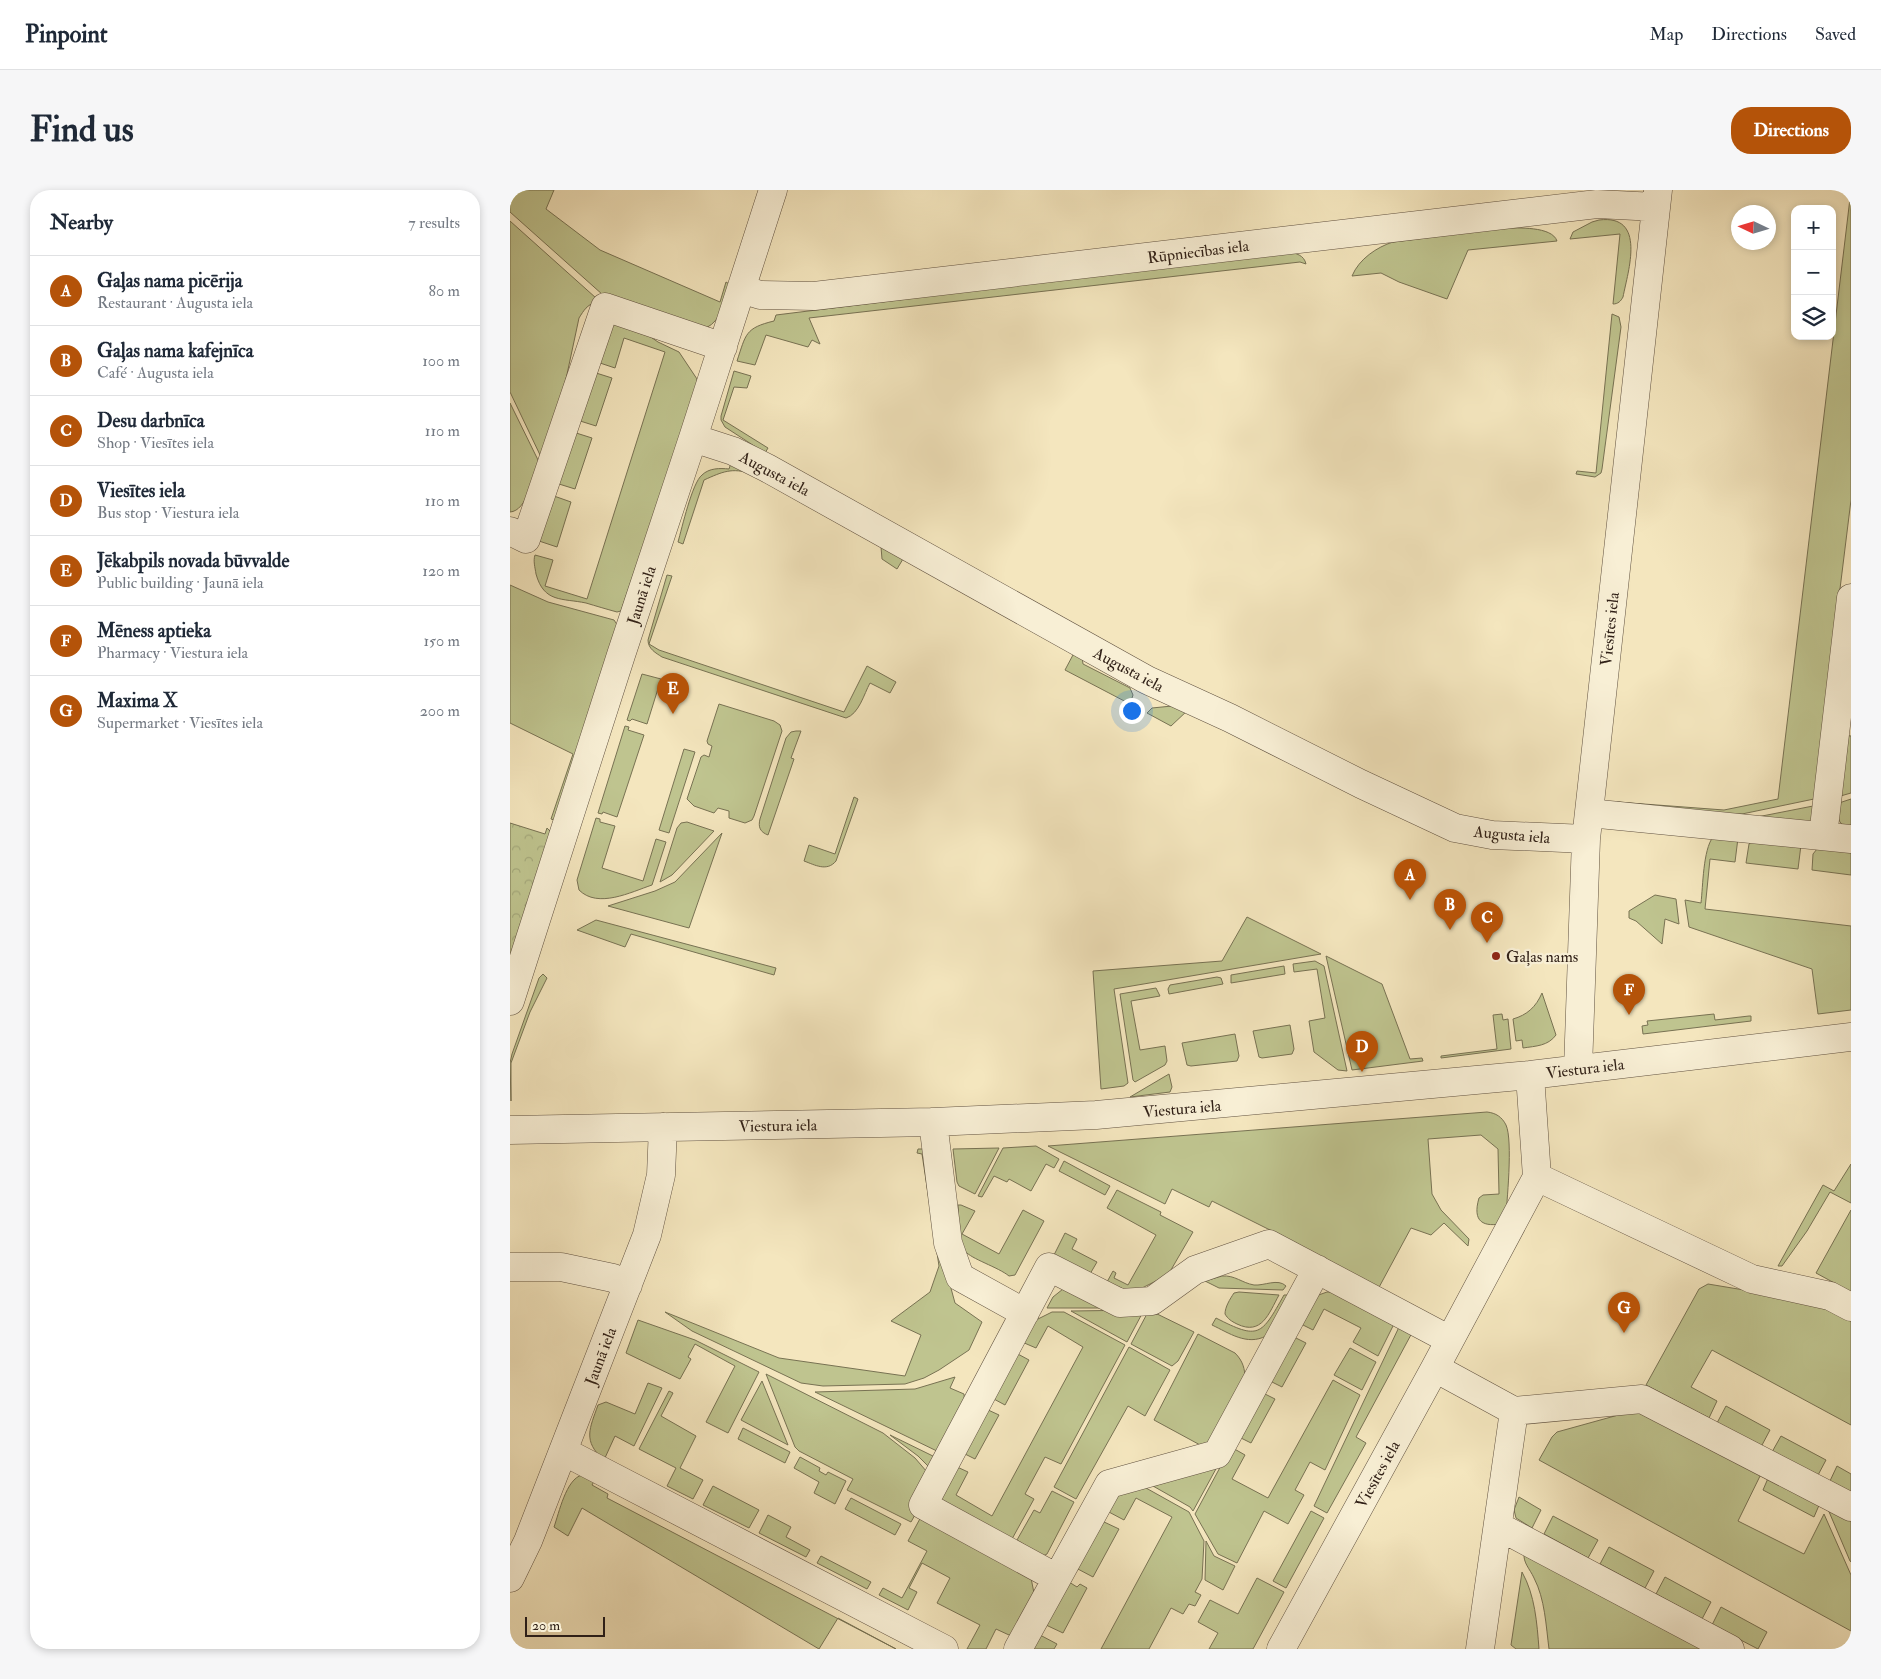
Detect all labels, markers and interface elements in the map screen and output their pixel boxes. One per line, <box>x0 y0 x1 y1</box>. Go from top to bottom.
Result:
text: Pinpoint <box>25 19 108 50</box>
text: Map <box>1650 23 1683 46</box>
text: Directions <box>1711 23 1787 46</box>
text: Saved <box>1815 23 1856 46</box>
button: Directions <box>1731 107 1851 154</box>
text: Find us <box>30 108 134 152</box>
north arrow <box>1731 205 1776 250</box>
map controls <box>1791 205 1836 340</box>
button: + <box>1791 205 1836 250</box>
text: Nearby <box>50 209 113 236</box>
text: 7 results <box>408 213 460 233</box>
street label: Rūpniecības iela <box>1146 236 1251 269</box>
button: − <box>1791 250 1836 295</box>
text: Gaļas nama picērija <box>97 269 243 293</box>
text: A <box>61 281 71 301</box>
text: 80 m <box>429 281 460 301</box>
text: Restaurant · Augusta iela <box>97 293 253 313</box>
button: layers <box>1791 295 1836 340</box>
text: Gaļas nama kafejnīca <box>97 339 254 363</box>
text: B <box>61 351 71 371</box>
text: 100 m <box>422 351 460 371</box>
text: Café · Augusta iela <box>97 363 214 383</box>
text: Desu darbnīca <box>97 409 205 433</box>
text: C <box>60 421 72 441</box>
text: 110 m <box>425 421 460 441</box>
text: Shop · Viesītes iela <box>97 433 214 453</box>
street label: Augusta iela <box>735 447 814 501</box>
text: Viesītes iela <box>97 479 185 503</box>
text: D <box>59 491 73 511</box>
text: 110 m <box>425 491 460 511</box>
text: Bus stop · Viestura iela <box>97 503 239 523</box>
text: Jēkabpils novada būvvalde <box>97 549 289 573</box>
text: E <box>60 561 72 581</box>
text: 120 m <box>422 561 460 581</box>
street label: Jaunā iela <box>623 563 662 629</box>
text: Public building · Jaunā iela <box>97 573 264 593</box>
street label: Viesītes iela <box>1596 591 1624 667</box>
text: Mēness aptieka <box>97 619 211 643</box>
text: F <box>61 631 71 651</box>
text: 150 m <box>423 631 460 651</box>
text: Pharmacy · Viestura iela <box>97 643 248 663</box>
street label: Augusta iela <box>1089 643 1168 697</box>
pin: E <box>657 673 689 714</box>
text: Maxima X <box>97 689 178 713</box>
your location <box>1119 698 1145 724</box>
text: G <box>59 701 73 721</box>
text: 200 m <box>420 701 460 721</box>
text: Supermarket · Viesītes iela <box>97 713 263 733</box>
street label: Augusta iela <box>1472 822 1551 848</box>
pin: A <box>1394 859 1426 900</box>
pin: B <box>1434 889 1466 930</box>
pin: C <box>1471 902 1503 943</box>
place label: Gaļas nams <box>1506 947 1578 967</box>
marker: Gaļas nams <box>1490 950 1502 962</box>
pin: F <box>1613 974 1645 1015</box>
pin: D <box>1346 1031 1378 1072</box>
street label: Viestura iela <box>1545 1054 1626 1084</box>
street label: Viestura iela <box>1142 1096 1223 1122</box>
street label: Viestura iela <box>739 1115 818 1137</box>
pin: G <box>1608 1292 1640 1333</box>
street label: Jaunā iela <box>580 1324 622 1390</box>
street label: Viesītes iela <box>1351 1437 1405 1512</box>
scale bar <box>525 1614 605 1637</box>
text: 20 m <box>532 1617 560 1634</box>

